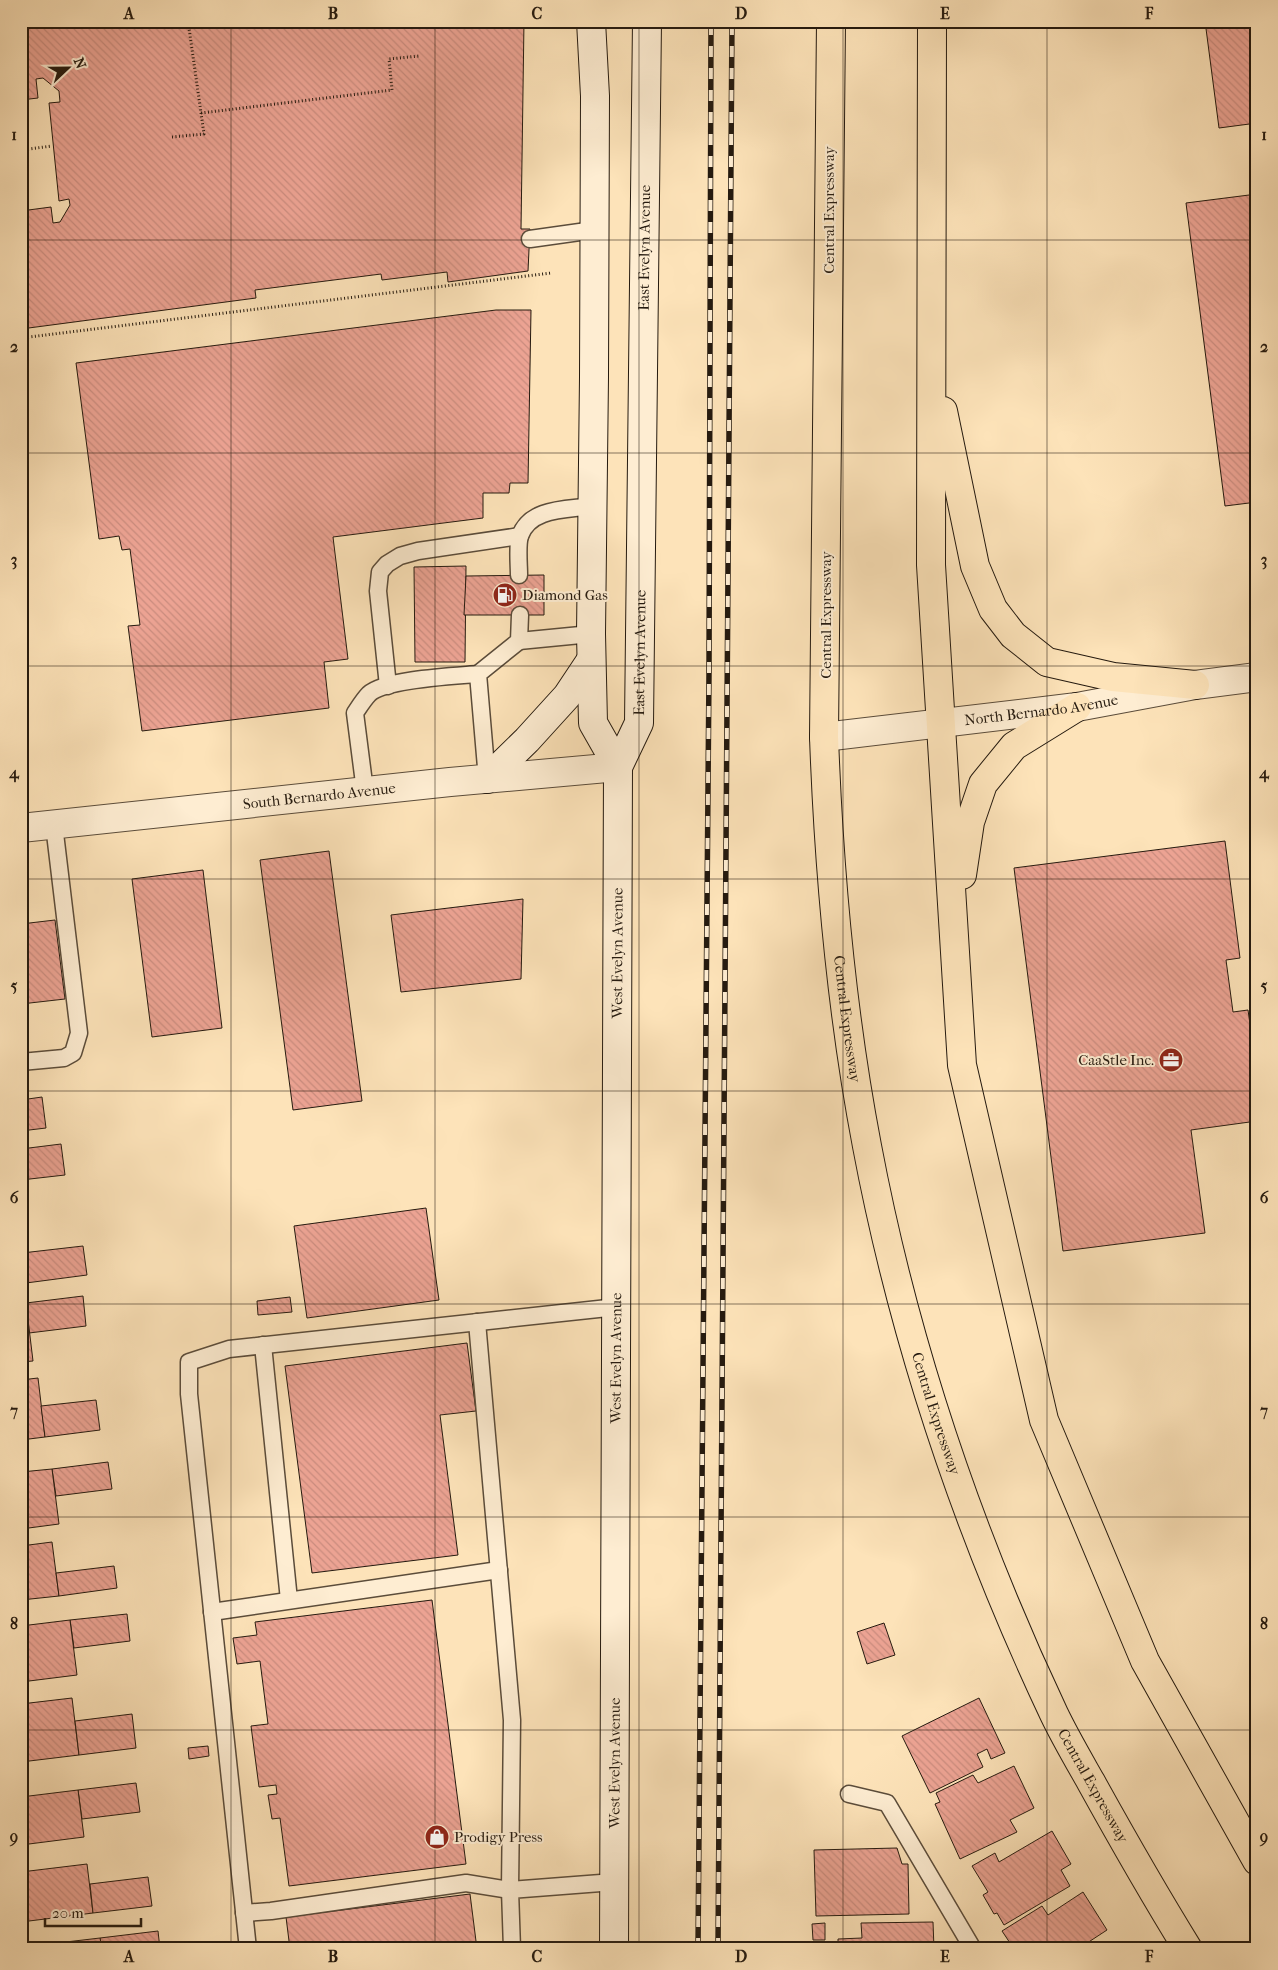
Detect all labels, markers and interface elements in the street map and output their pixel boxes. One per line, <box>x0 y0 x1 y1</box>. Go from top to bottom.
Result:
text: A <box>123 4 135 23</box>
text: B <box>328 4 338 23</box>
text: C <box>532 4 543 23</box>
text: D <box>735 4 747 23</box>
text: E <box>940 4 950 23</box>
text: F <box>1144 4 1154 23</box>
north arrow <box>42 42 92 92</box>
text: N <box>70 55 90 72</box>
text: 1 <box>11 125 17 144</box>
text: 1 <box>1261 125 1267 144</box>
street label: Central Expressway <box>820 145 838 274</box>
street label: East Evelyn Avenue <box>635 184 654 311</box>
text: 2 <box>10 337 18 356</box>
text: 2 <box>1260 337 1268 356</box>
text: 3 <box>11 550 17 570</box>
street label: Central Expressway <box>817 550 835 679</box>
text: 3 <box>1261 550 1267 570</box>
fuel station icon: Diamond Gas <box>492 582 518 608</box>
place label: Diamond Gas <box>522 586 608 604</box>
street label: East Evelyn Avenue <box>630 589 650 716</box>
street label: North Bernardo Avenue <box>963 690 1120 729</box>
text: 4 <box>8 763 20 783</box>
text: 4 <box>1258 763 1270 783</box>
street label: South Bernardo Avenue <box>242 779 397 813</box>
street label: West Evelyn Avenue <box>608 887 627 1020</box>
street label: Central Expressway <box>830 955 865 1085</box>
text: 5 <box>11 976 18 995</box>
text: 5 <box>1261 976 1268 995</box>
office icon: CaaStle Inc. <box>1158 1047 1184 1073</box>
place label: CaaStle Inc. <box>1078 1051 1154 1069</box>
text: 6 <box>10 1188 19 1207</box>
text: 6 <box>1260 1188 1269 1207</box>
street label: West Evelyn Avenue <box>607 1292 625 1425</box>
street label: Central Expressway <box>908 1350 964 1478</box>
text: 7 <box>9 1401 18 1420</box>
text: 7 <box>1259 1401 1268 1420</box>
text: 8 <box>10 1614 18 1633</box>
text: 8 <box>1260 1614 1268 1633</box>
street label: West Evelyn Avenue <box>605 1697 624 1830</box>
street label: Central Expressway <box>1054 1726 1133 1847</box>
shop icon: Prodigy Press <box>424 1824 450 1850</box>
text: 9 <box>9 1827 18 1847</box>
text: 9 <box>1259 1827 1268 1847</box>
place label: Prodigy Press <box>454 1828 543 1846</box>
scale bar <box>45 1895 141 1927</box>
text: 20 m <box>52 1904 84 1922</box>
text: A <box>123 1947 135 1966</box>
text: B <box>328 1947 338 1966</box>
text: C <box>532 1947 543 1966</box>
text: D <box>735 1947 747 1966</box>
text: E <box>940 1947 950 1966</box>
text: F <box>1144 1947 1154 1966</box>

